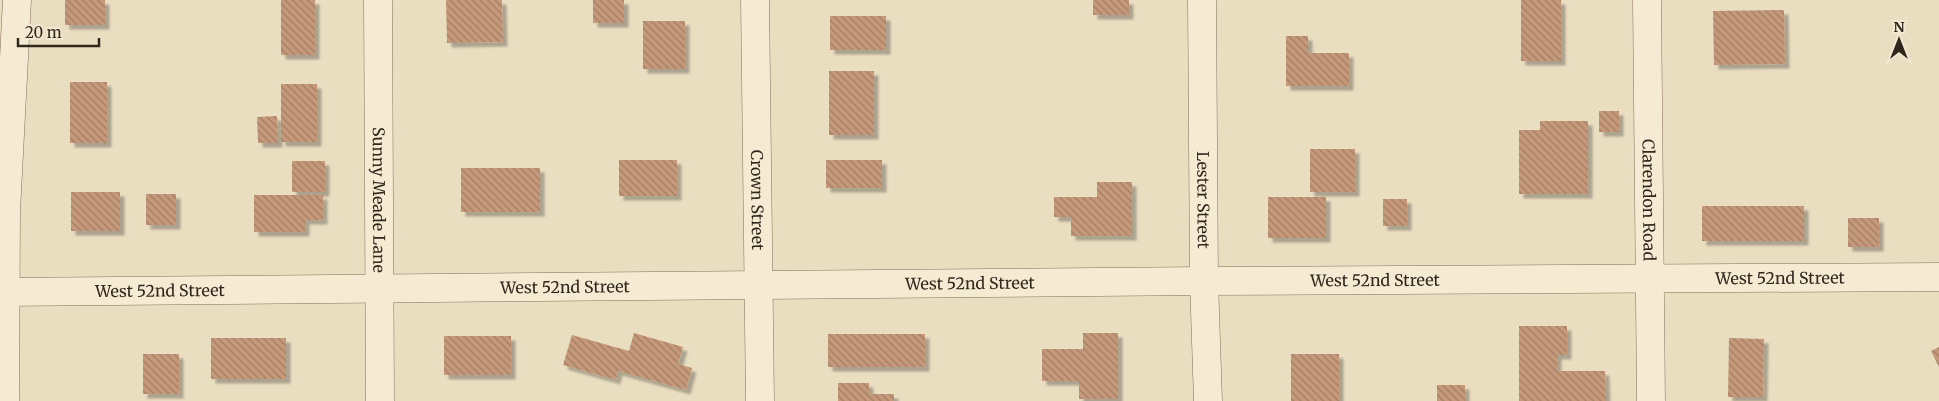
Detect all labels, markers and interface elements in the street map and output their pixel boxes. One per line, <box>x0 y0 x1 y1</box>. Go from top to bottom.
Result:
scale bar <box>18 15 99 47</box>
north arrow <box>1874 15 1924 65</box>
text: N <box>1893 18 1905 36</box>
text: 20 m <box>25 23 62 42</box>
street label: Sunny Meade Lane <box>369 127 389 273</box>
street label: Clarendon Road <box>1638 139 1660 262</box>
street label: Crown Street <box>747 150 768 251</box>
street label: Lester Street <box>1193 151 1214 250</box>
street label: West 52nd Street <box>1714 268 1846 288</box>
street label: West 52nd Street <box>1309 270 1441 290</box>
street label: West 52nd Street <box>904 273 1036 294</box>
street label: West 52nd Street <box>499 276 631 297</box>
street label: West 52nd Street <box>94 280 226 301</box>

